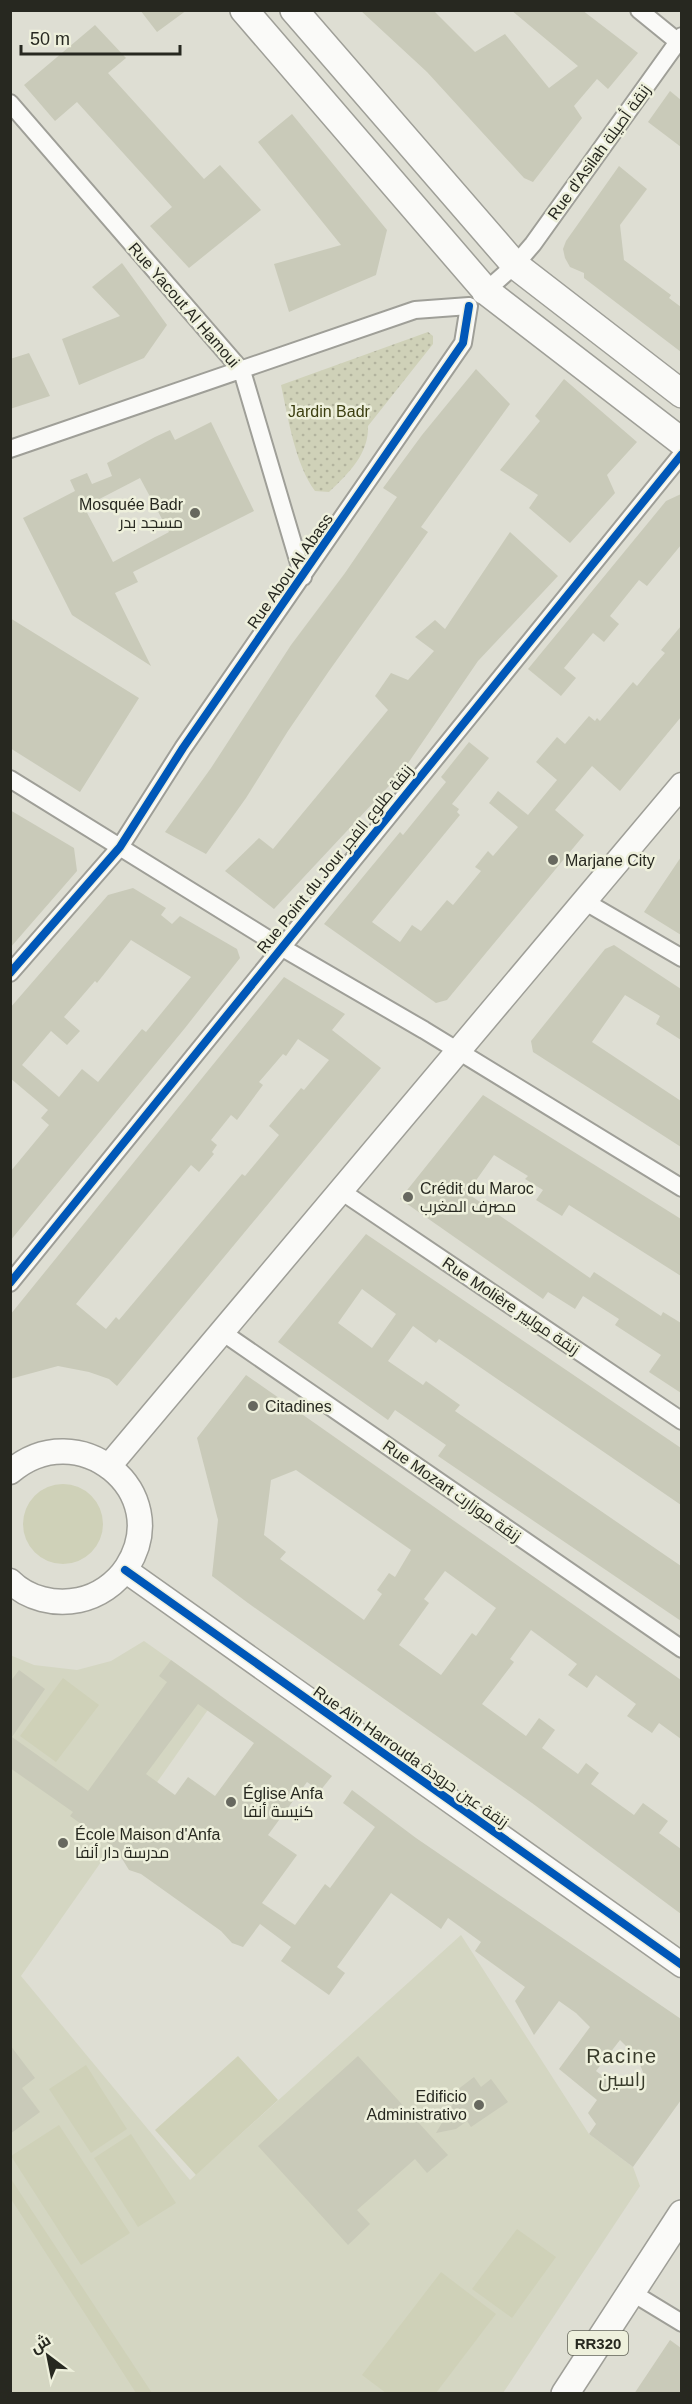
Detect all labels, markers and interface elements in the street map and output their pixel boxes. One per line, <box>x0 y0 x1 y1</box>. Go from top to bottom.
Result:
scale bar <box>21 18 180 56</box>
text: 50 m <box>30 29 70 49</box>
street label: Rue d'Asilah زنقة أصيلة <box>544 81 654 223</box>
street label: Rue Yacout Al Hamoui <box>125 239 243 371</box>
park label: Jardin Badr <box>288 403 371 420</box>
place label: Mosquée Badr مسجد بدر <box>79 496 184 532</box>
marker: Mosquée Badr مسجد بدر <box>188 506 202 520</box>
street label: Rue Abou Al Abass <box>244 510 336 632</box>
street label: Rue Point du Jour زنقة طلوع الفجر <box>254 761 419 959</box>
place label: Marjane City <box>565 852 655 869</box>
marker: Marjane City <box>546 853 560 867</box>
place label: Crédit du Maroc مصرف المغرب <box>420 1180 534 1216</box>
marker: Crédit du Maroc مصرف المغرب <box>401 1190 415 1204</box>
street label: Rue Molière زنقة موليير <box>439 1254 583 1359</box>
place label: Citadines <box>265 1398 332 1415</box>
marker: Citadines <box>246 1399 260 1413</box>
street label: Rue Mozart زنقة موزارت <box>379 1437 524 1546</box>
street label: Rue Aïn Harrouda زنقة عين حرودة <box>309 1683 512 1833</box>
place label: Église Anfa كنيسة أنفا <box>243 1784 323 1821</box>
marker: Église Anfa كنيسة أنفا <box>224 1795 238 1809</box>
place label: École Maison d'Anfa مدرسة دار أنفا <box>75 1825 220 1862</box>
marker: École Maison d'Anfa مدرسة دار أنفا <box>56 1836 70 1850</box>
district label: Racine راسين <box>586 2045 658 2092</box>
place label: Edificio Administrativo <box>367 2088 467 2123</box>
marker: Edificio Administrativo <box>472 2098 486 2112</box>
north arrow <box>18 2326 78 2386</box>
text: ش <box>27 2331 54 2357</box>
road number: RR320 <box>568 2331 628 2355</box>

